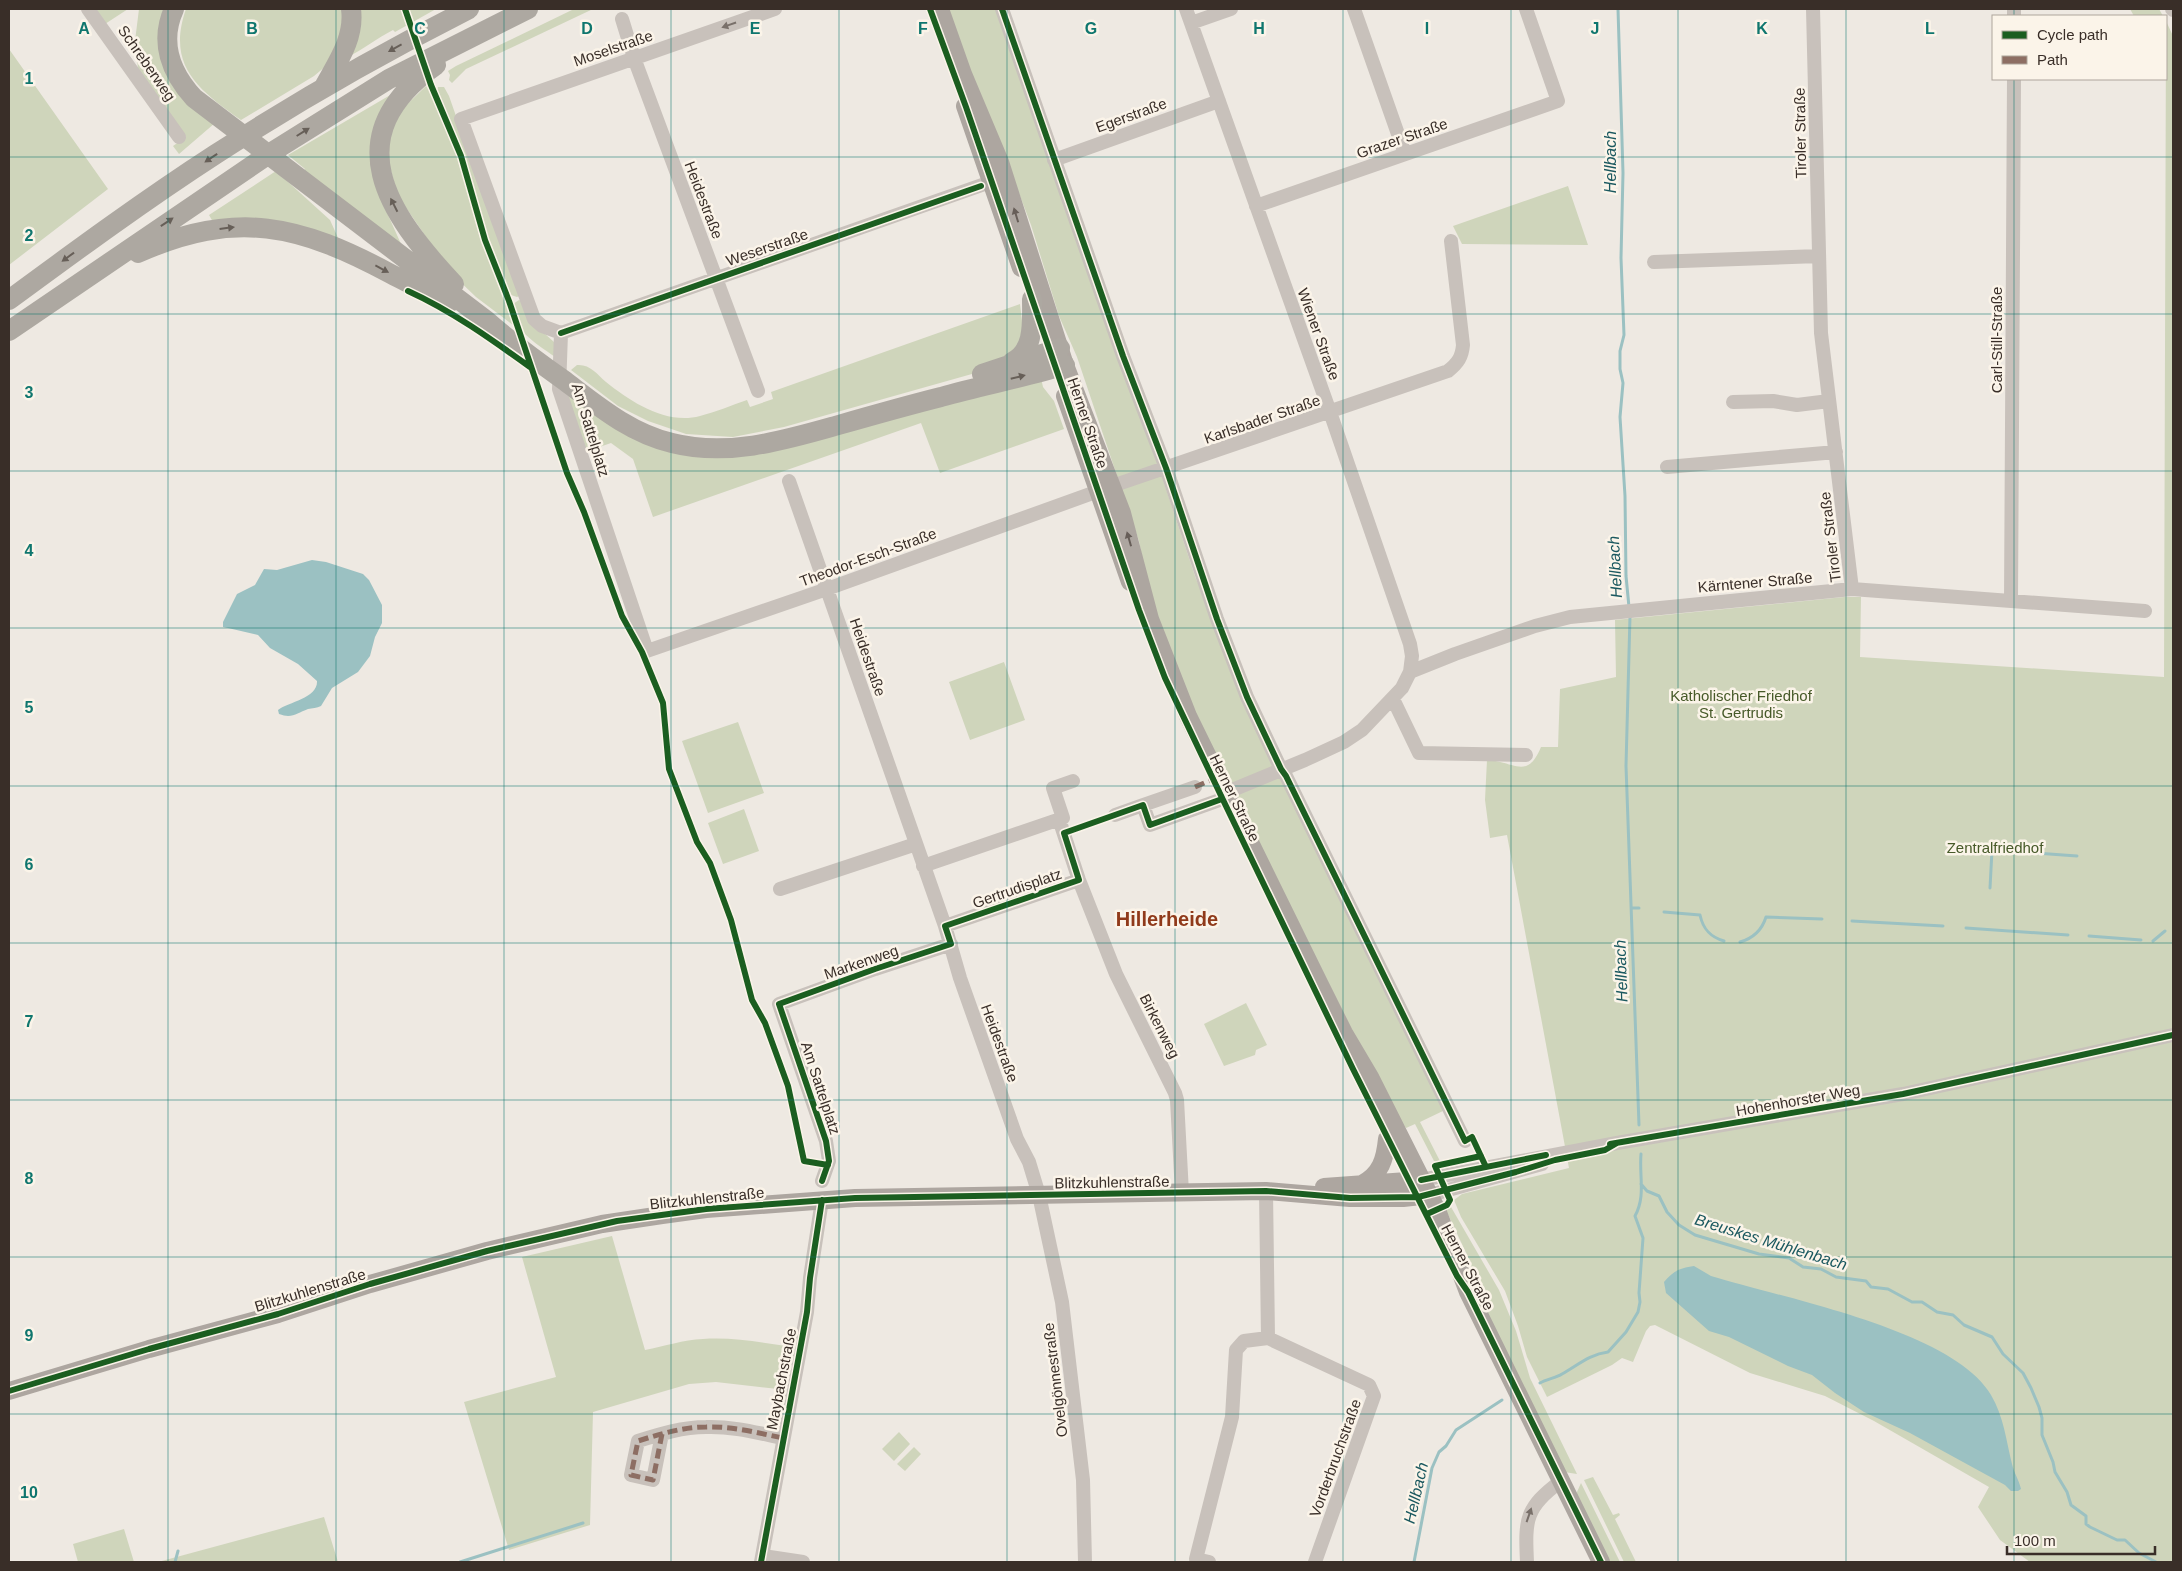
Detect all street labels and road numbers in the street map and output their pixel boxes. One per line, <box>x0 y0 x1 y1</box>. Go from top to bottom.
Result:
street label: Schreberweg <box>115 22 179 104</box>
street label: Moselstraße <box>571 27 655 69</box>
street label: Tiroler Straße <box>1791 87 1809 179</box>
street label: Egerstraße <box>1093 94 1169 136</box>
street label: Grazer Straße <box>1354 114 1450 162</box>
street label: Heidestraße <box>681 159 727 241</box>
street label: Weserstraße <box>724 225 810 269</box>
street label: Wiener Straße <box>1294 286 1344 382</box>
street label: Carl-Still-Straße <box>1988 287 2005 393</box>
street label: Herner Straße <box>1064 375 1112 471</box>
street label: Am Sattelplatz <box>569 381 613 479</box>
street label: Karlsbader Straße <box>1202 391 1322 447</box>
street label: Tiroler Straße <box>1816 491 1844 583</box>
street label: Theodor-Esch-Straße <box>797 524 939 590</box>
street label: Kärntener Straße <box>1697 569 1813 595</box>
street label: Heidestraße <box>847 616 889 698</box>
street label: Herner Straße <box>1207 752 1263 844</box>
street label: Gertrudisplatz <box>970 865 1064 911</box>
street label: Markenweg <box>822 941 900 983</box>
street label: Birkenweg <box>1137 991 1183 1061</box>
street label: Heidestraße <box>978 1002 1022 1084</box>
street label: Am Sattelplatz <box>798 1039 844 1137</box>
street label: Hohenhorster Weg <box>1735 1081 1861 1119</box>
street label: Blitzkuhlenstraße <box>1054 1172 1170 1192</box>
street label: Blitzkuhlenstraße <box>649 1184 765 1212</box>
street label: Herner Straße <box>1438 1221 1498 1313</box>
street label: Blitzkuhlenstraße <box>252 1265 368 1315</box>
street label: Ovelgönnestraße <box>1040 1322 1070 1438</box>
street label: Maybachstraße <box>763 1327 799 1431</box>
street label: Vorderbruchstraße <box>1306 1397 1364 1519</box>

